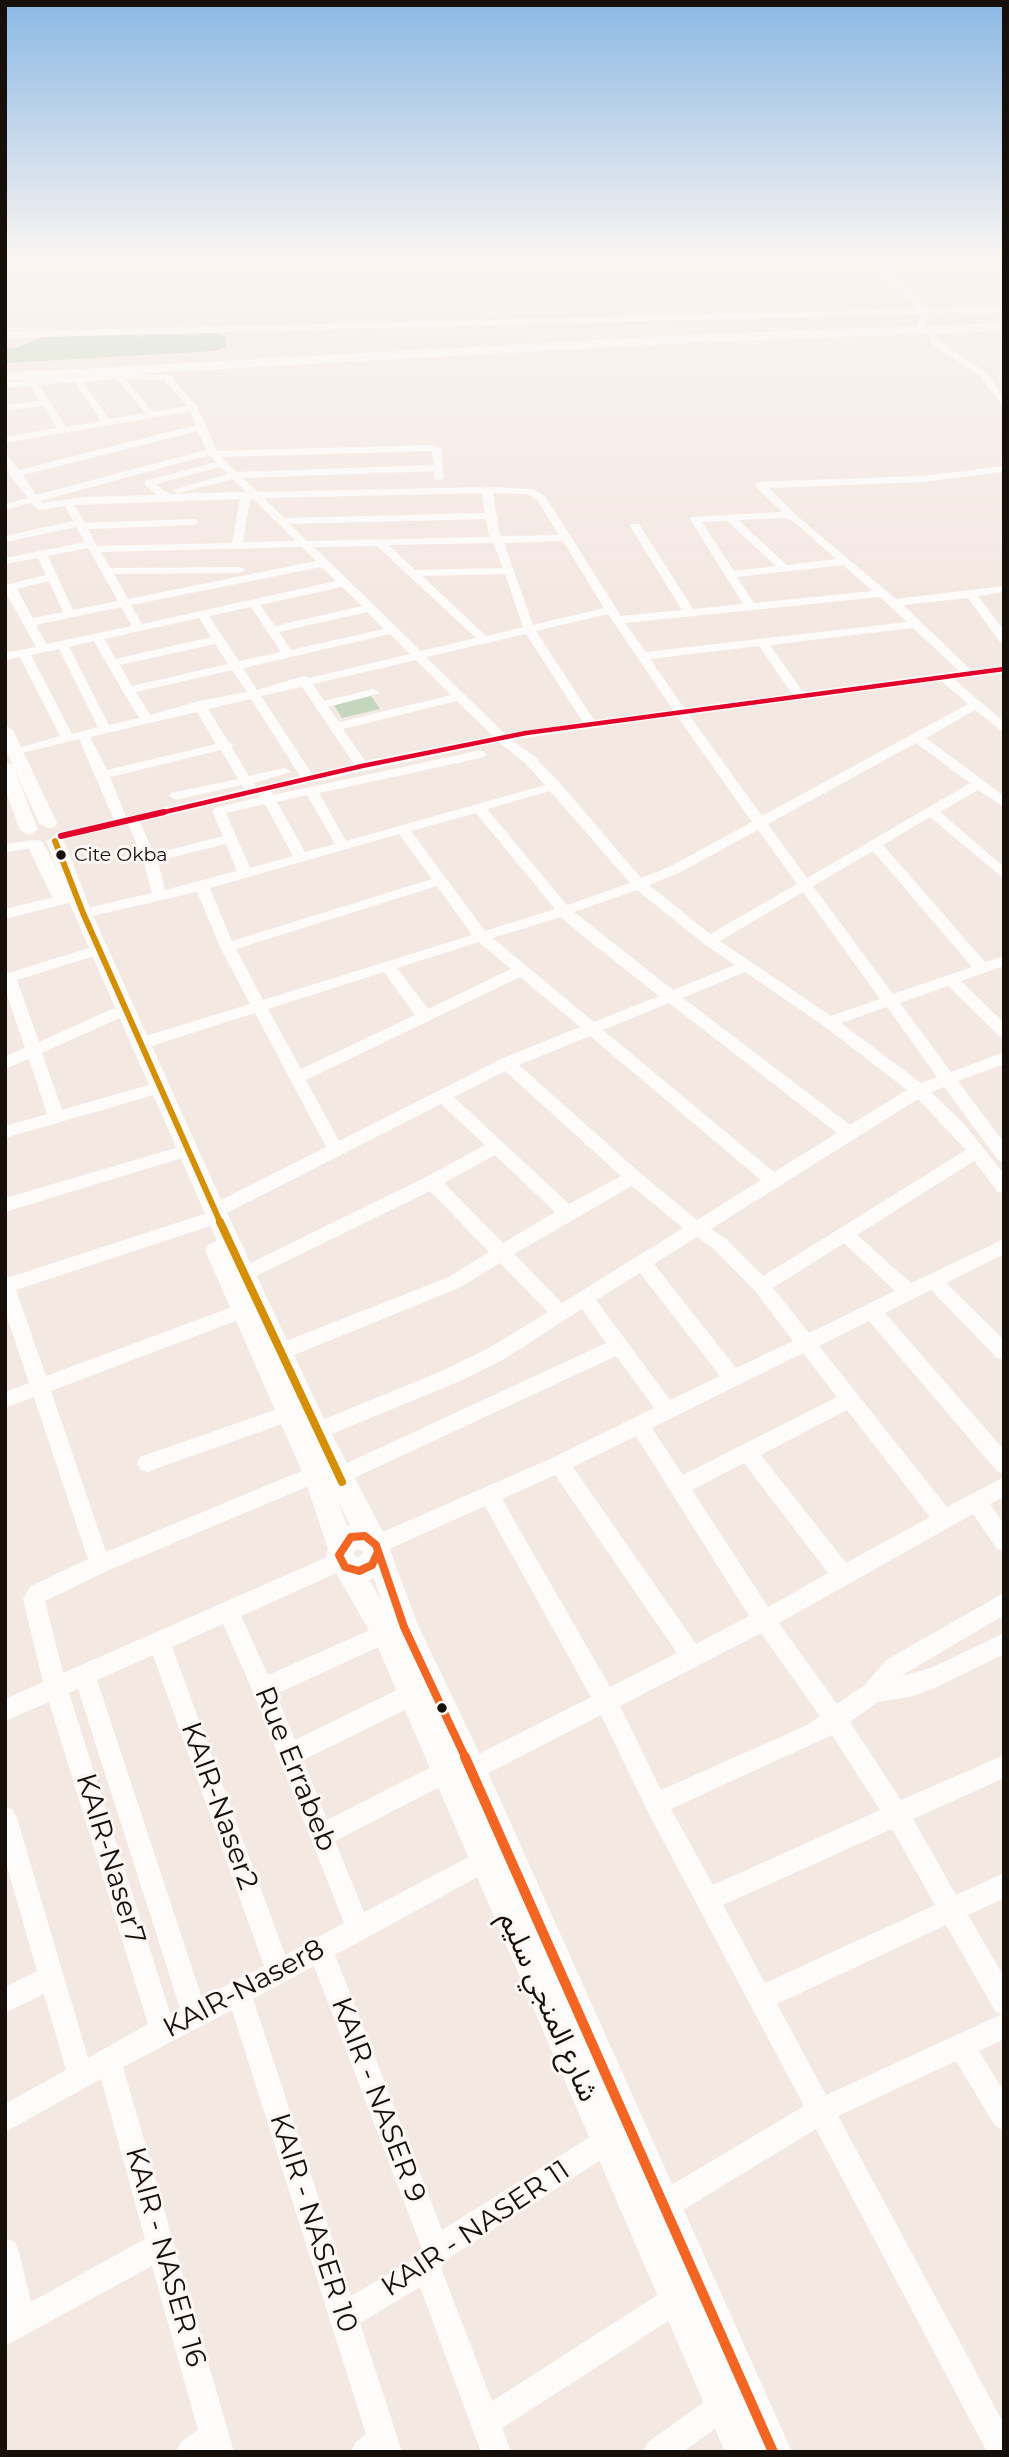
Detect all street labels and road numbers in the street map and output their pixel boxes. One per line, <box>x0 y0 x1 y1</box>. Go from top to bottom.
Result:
street label: Rue Errabeb <box>247 1682 343 1856</box>
street label: KAIR-Naser2 <box>173 1718 265 1894</box>
street label: KAIR-Naser7 <box>68 1770 152 1948</box>
street label: شارع المنجي سليم <box>491 1907 605 2107</box>
street label: KAIR-Naser8 <box>158 1932 330 2046</box>
street label: KAIR - NASER 9 <box>323 1993 433 2207</box>
street label: KAIR - NASER 10 <box>262 2109 364 2337</box>
street label: KAIR - NASER 16 <box>118 2143 212 2371</box>
street label: KAIR - NASER 11 <box>375 2154 577 2304</box>

